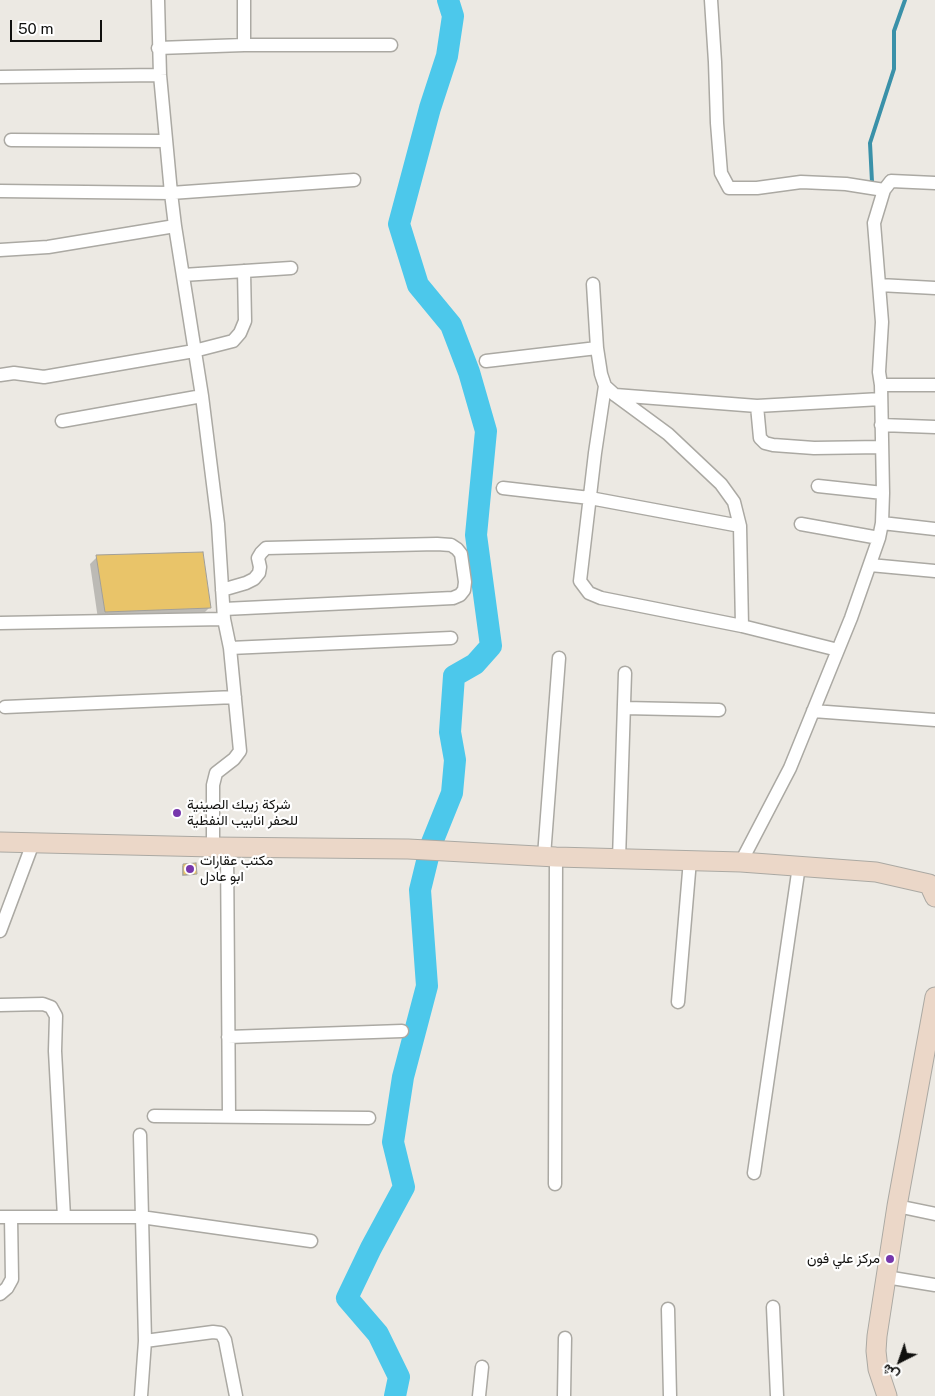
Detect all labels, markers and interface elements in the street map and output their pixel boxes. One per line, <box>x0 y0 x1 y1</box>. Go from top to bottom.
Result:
scale bar <box>12 10 105 42</box>
text: 50 m <box>18 20 53 37</box>
place label: شركة زيبك الصينية للحفر انابيب النفطية <box>187 797 298 830</box>
marker: شركة زيبك الصينية للحفر انابيب النفطية <box>171 807 183 819</box>
place label: مكتب عقارات ابو عادل <box>200 853 273 886</box>
marker: مكتب عقارات ابو عادل <box>184 863 196 875</box>
place label: مركز علي فون <box>807 1251 880 1267</box>
marker: مركز علي فون <box>884 1253 896 1265</box>
north arrow <box>875 1336 925 1386</box>
text: ش <box>879 1361 902 1384</box>

